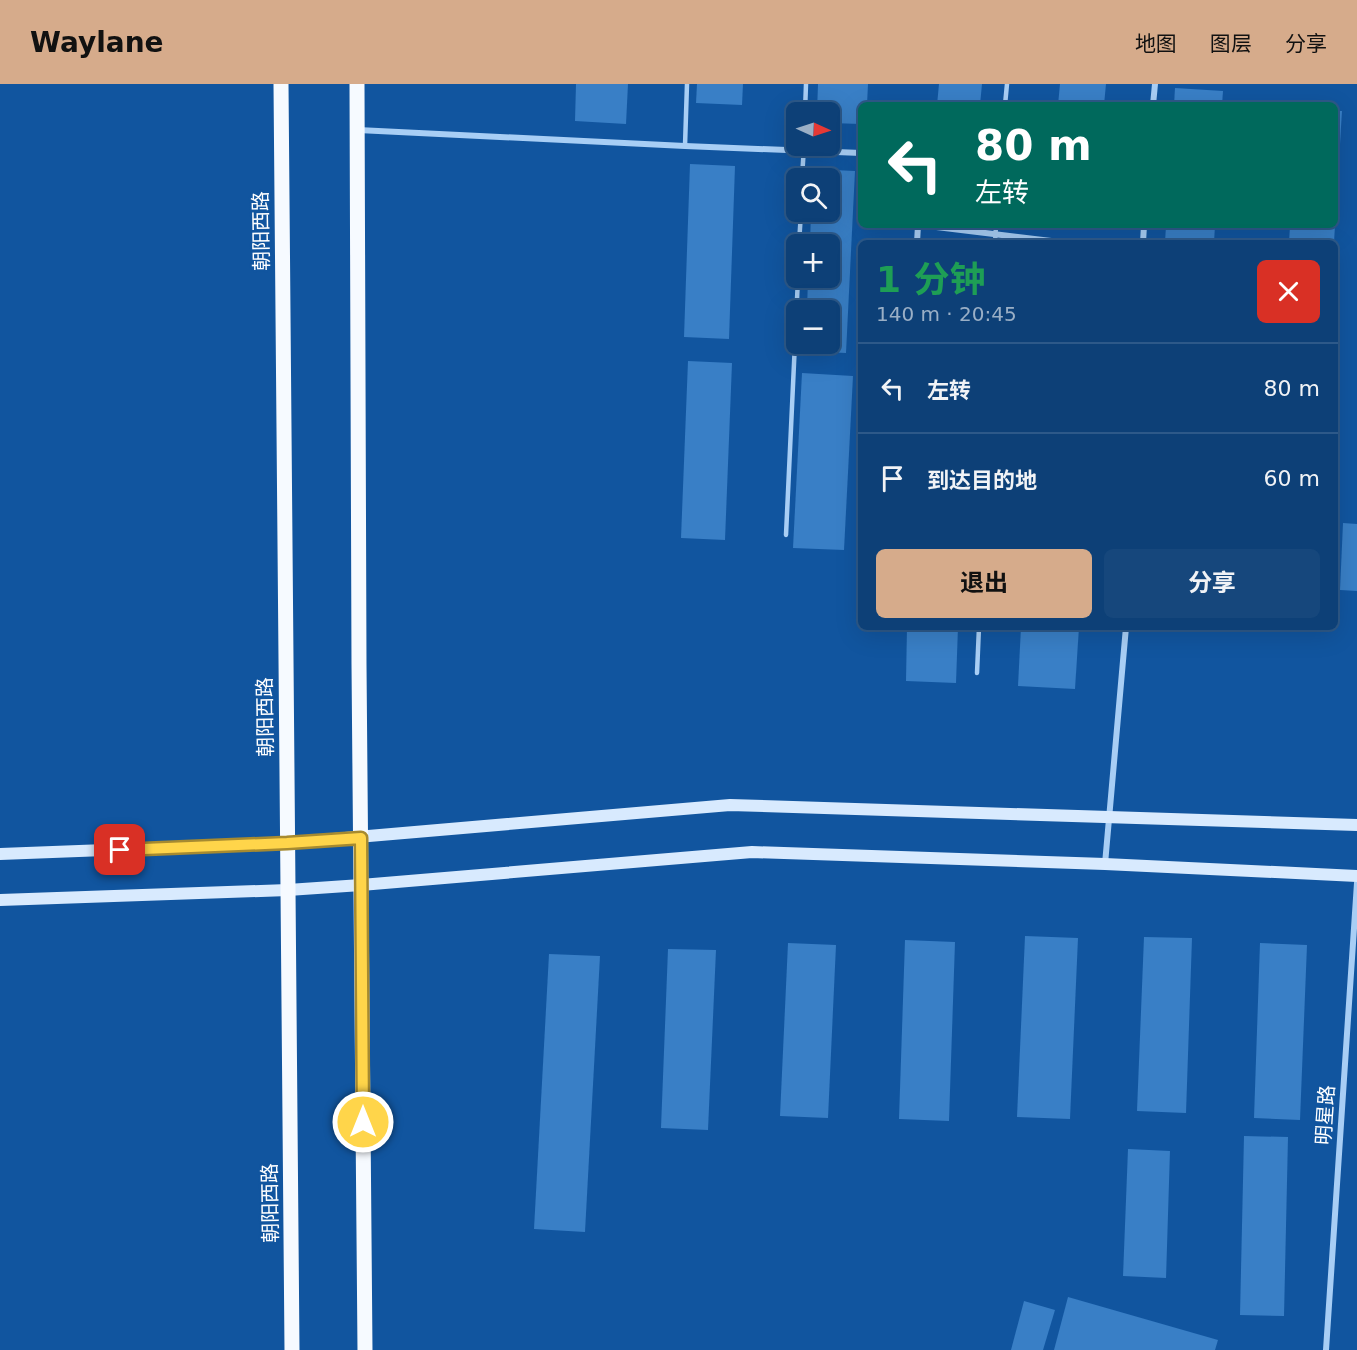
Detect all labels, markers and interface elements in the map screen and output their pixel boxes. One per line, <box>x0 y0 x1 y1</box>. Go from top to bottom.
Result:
text: Waylane <box>30 26 164 59</box>
text: 地图 <box>1135 32 1177 56</box>
text: 图层 <box>1210 32 1252 56</box>
text: 分享 <box>1285 32 1327 56</box>
north arrow <box>786 102 840 156</box>
map controls <box>786 102 840 354</box>
text: 80 m <box>975 121 1092 170</box>
icon: left <box>876 126 954 204</box>
button: search <box>786 168 840 222</box>
text: 左转 <box>975 177 1029 208</box>
street label: 朝阳西路 <box>248 191 274 271</box>
button: + <box>786 234 840 288</box>
text: 1 分钟 <box>876 259 986 300</box>
button: close <box>1257 260 1320 323</box>
button: − <box>786 300 840 354</box>
text: 140 m · 20:45 <box>876 302 1017 326</box>
icon: left <box>876 372 909 405</box>
text: 80 m <box>1264 376 1320 401</box>
text: 左转 <box>927 378 971 403</box>
icon: arrive <box>876 462 909 495</box>
text: 60 m <box>1264 466 1320 491</box>
text: 到达目的地 <box>927 468 1037 493</box>
button: 退出 <box>876 549 1092 618</box>
button: 分享 <box>1104 549 1320 618</box>
street label: 朝阳西路 <box>252 677 278 757</box>
pin <box>94 824 145 875</box>
icon: arrive <box>103 833 136 866</box>
street label: 明星路 <box>1311 1084 1339 1146</box>
position arrow <box>331 1090 395 1154</box>
street label: 朝阳西路 <box>257 1163 283 1243</box>

